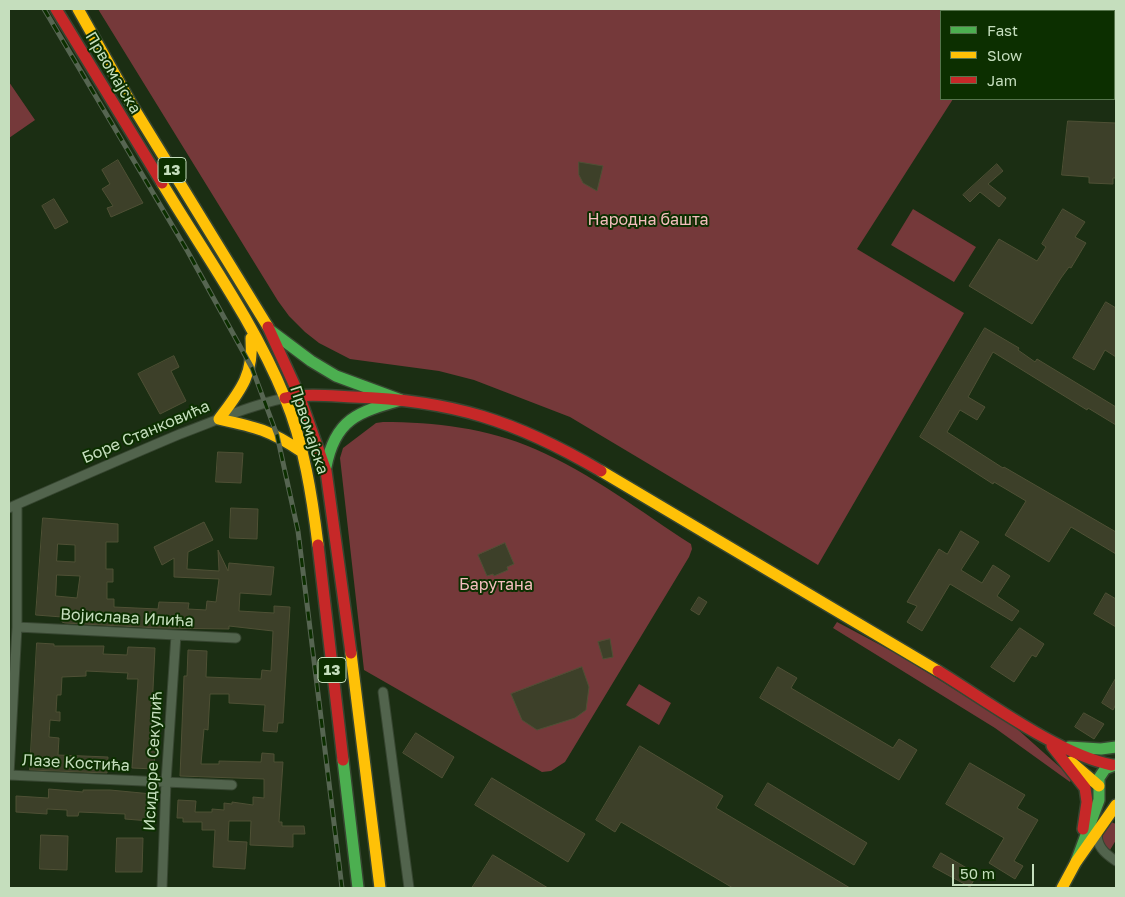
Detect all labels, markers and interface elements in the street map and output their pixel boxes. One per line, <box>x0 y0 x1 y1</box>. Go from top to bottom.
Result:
legend <box>940 10 1115 100</box>
text: Fast <box>987 21 1018 39</box>
street label: Првомајска <box>81 29 145 117</box>
text: Slow <box>987 46 1022 64</box>
text: Jam <box>987 71 1017 89</box>
road number: 13 <box>158 158 186 182</box>
park label: Народна башта <box>587 210 709 230</box>
street label: Првомајска <box>286 383 332 477</box>
street label: Боре Станковића <box>79 396 213 468</box>
park label: Барутана <box>459 575 533 595</box>
street label: Војислава Илића <box>60 605 194 631</box>
road number: 13 <box>318 658 346 682</box>
street label: Исидоре Секулић <box>140 690 166 832</box>
street label: Лазе Костића <box>22 751 130 775</box>
scale bar <box>955 854 1038 886</box>
text: 50 m <box>960 864 995 882</box>

